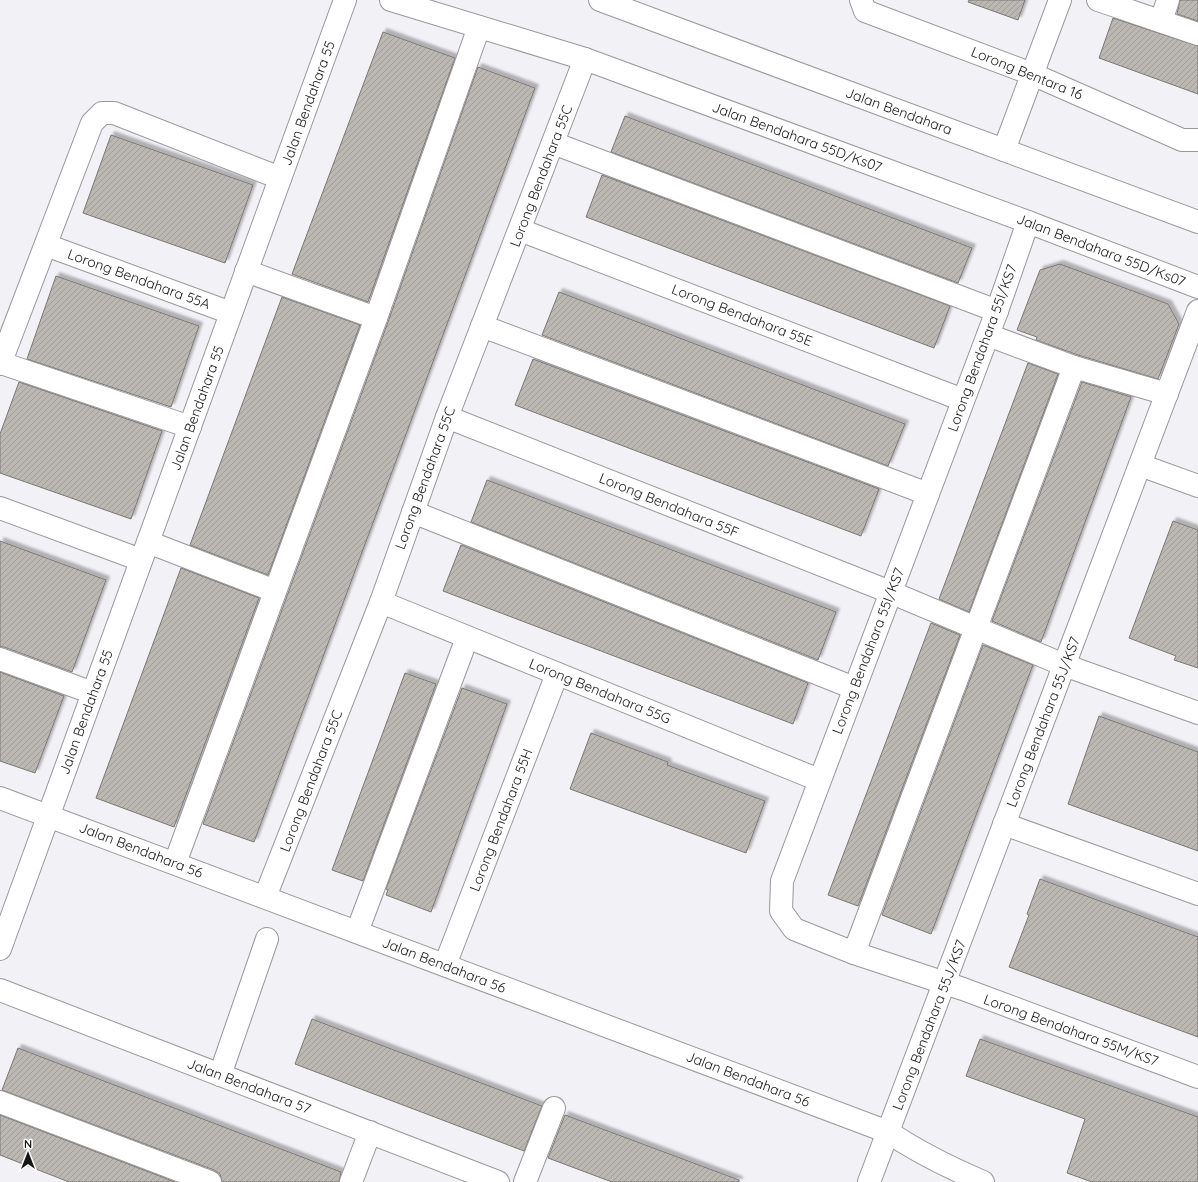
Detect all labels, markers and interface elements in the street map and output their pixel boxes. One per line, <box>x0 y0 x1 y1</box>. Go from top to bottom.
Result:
street label: Jalan Bendahara 55 <box>277 38 339 168</box>
street label: Lorong Bentara 16 <box>969 42 1086 104</box>
street label: Jalan Bendahara <box>843 83 955 139</box>
street label: Jalan Bendahara 55D/Ks07 <box>710 98 884 176</box>
street label: Lorong Bendahara 55C <box>506 103 576 249</box>
street label: Jalan Bendahara 55D/Ks07 <box>1014 209 1188 291</box>
street label: Lorong Bendahara 55A <box>65 245 213 313</box>
street label: Lorong Bendahara 55I/KS7 <box>943 262 1021 434</box>
street label: Lorong Bendahara 55E <box>669 280 815 350</box>
street label: Jalan Bendahara 55 <box>166 343 228 473</box>
street label: Lorong Bendahara 55C <box>391 404 459 552</box>
street label: Lorong Bendahara 55F <box>596 469 742 541</box>
street label: Lorong Bendahara 55I/KS7 <box>828 565 908 737</box>
street label: Lorong Bendahara 55J/KS7 <box>1002 634 1084 810</box>
street label: Jalan Bendahara 55 <box>55 647 117 777</box>
street label: Lorong Bendahara 55G <box>527 654 673 728</box>
street label: Lorong Bendahara 55C <box>276 708 346 854</box>
street label: Lorong Bendahara 55H <box>465 746 537 894</box>
street label: Jalan Bendahara 56 <box>76 818 206 882</box>
street label: Jalan Bendahara 56 <box>379 933 509 997</box>
street label: Lorong Bendahara 55J/KS7 <box>888 937 970 1113</box>
street label: Lorong Bendahara 55M/KS7 <box>981 990 1161 1070</box>
street label: Jalan Bendahara 56 <box>683 1047 813 1111</box>
street label: Jalan Bendahara 57 <box>185 1054 313 1118</box>
north arrow <box>8 1134 48 1174</box>
text: N <box>24 1137 32 1151</box>

